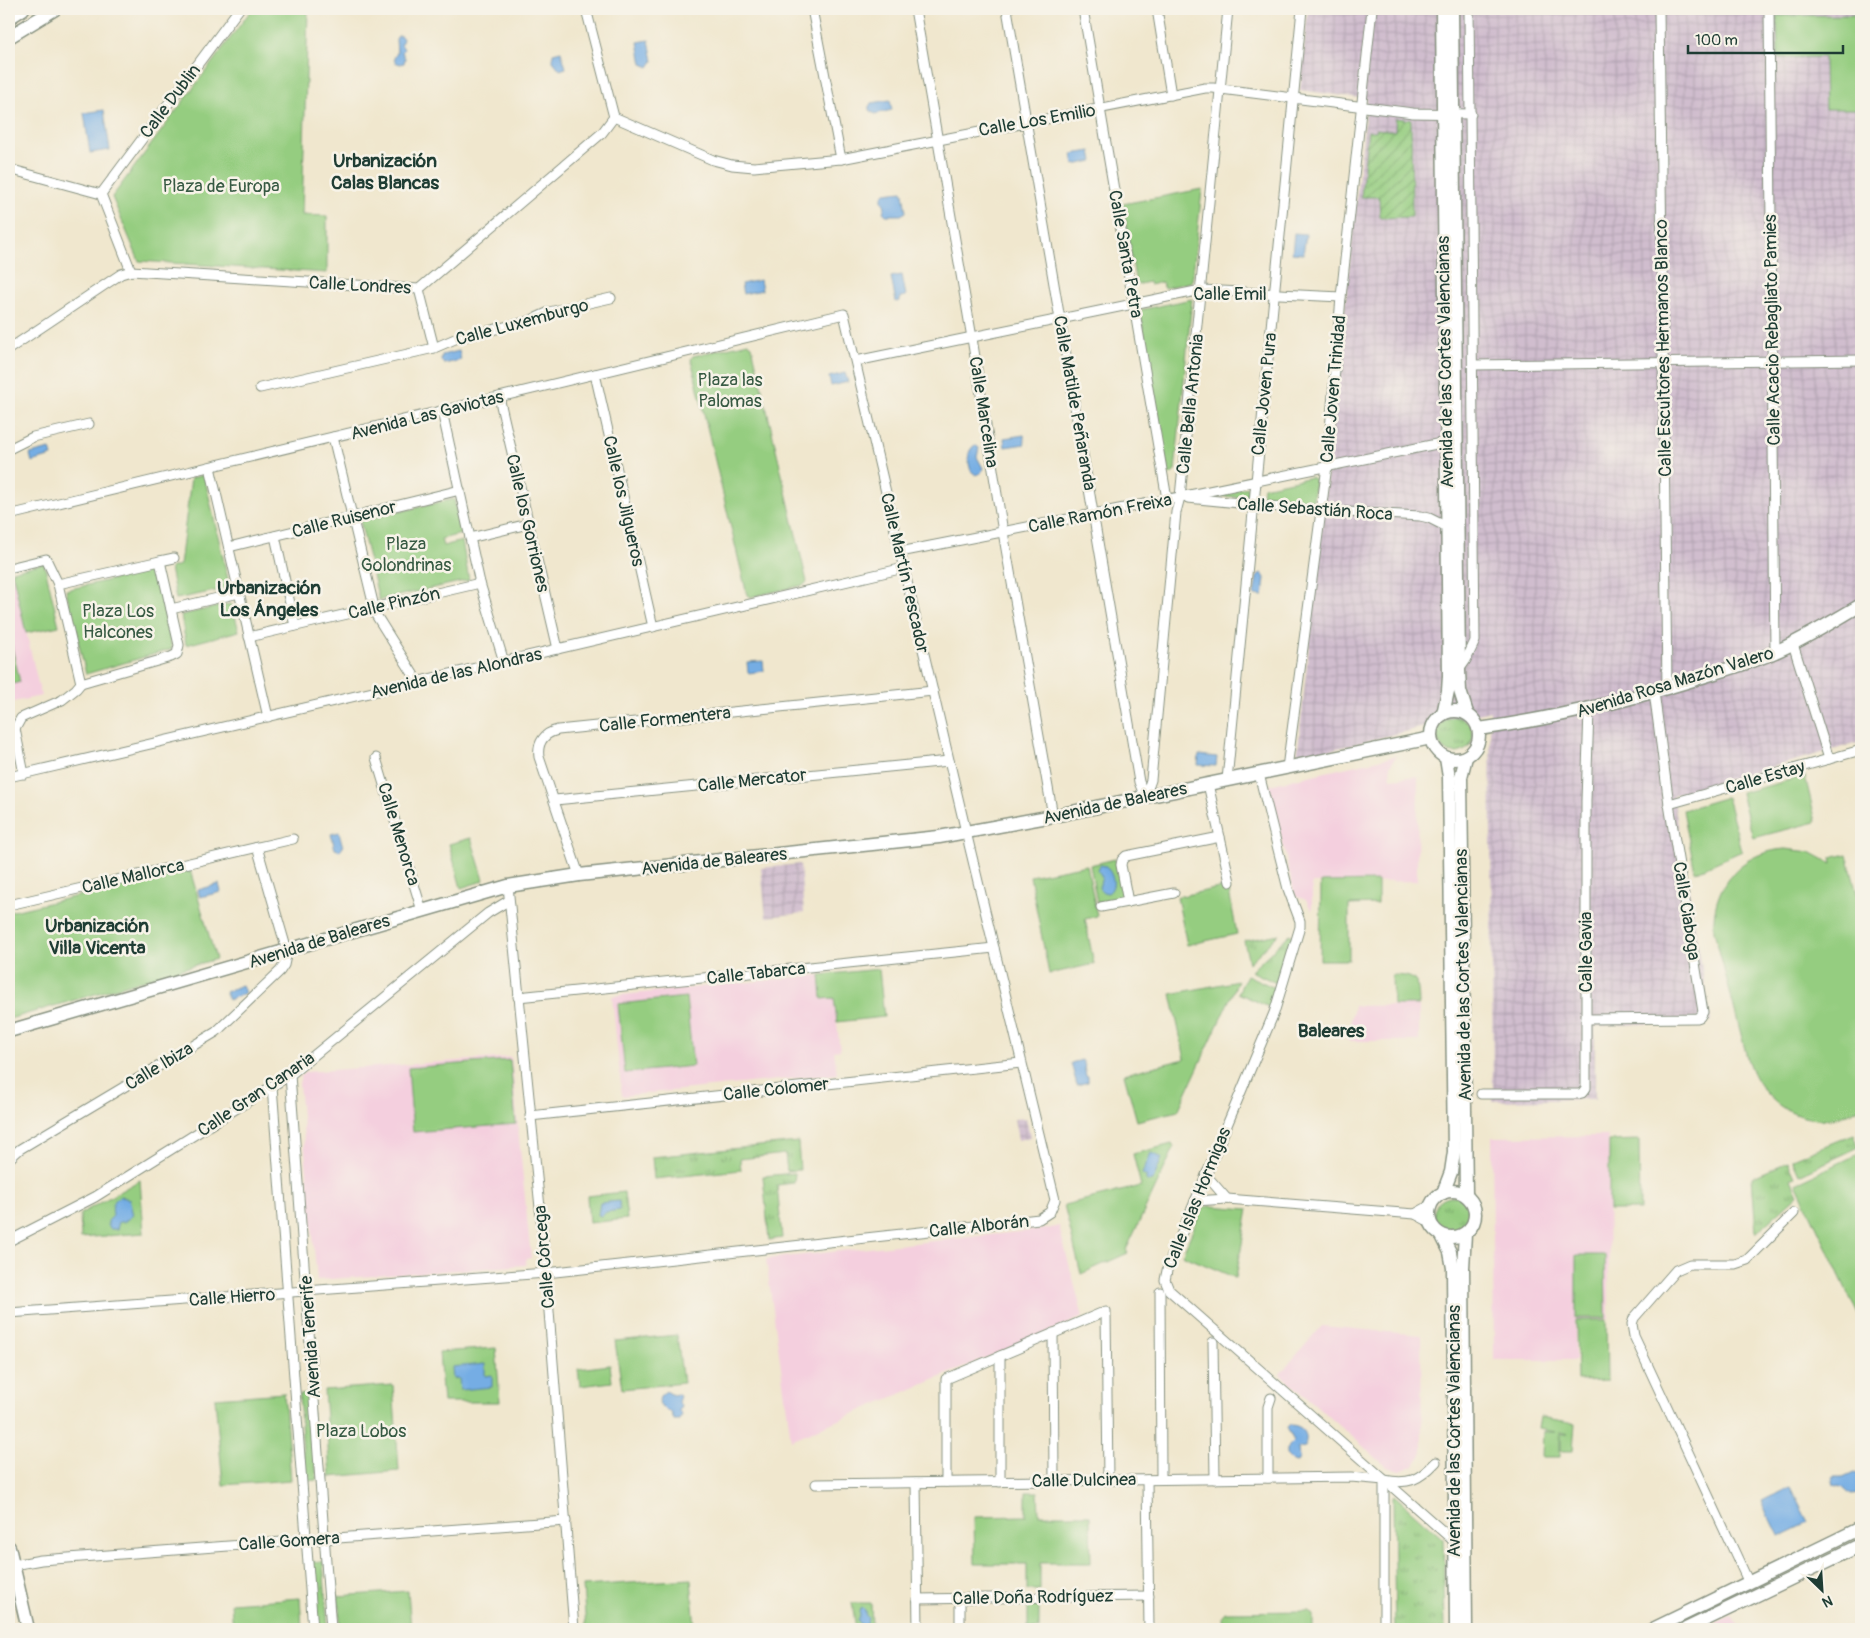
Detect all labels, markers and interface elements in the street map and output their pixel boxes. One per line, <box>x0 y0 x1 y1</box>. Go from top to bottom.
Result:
scale bar <box>1688 22 1842 54</box>
text: 100 m <box>1695 31 1738 50</box>
street label: Calle Dublin <box>135 60 206 143</box>
street label: Calle Los Emilio <box>977 99 1098 142</box>
district label: Urbanización Calas Blancas <box>331 149 439 195</box>
park label: Plaza de Europa <box>162 175 280 198</box>
street label: Calle Santa Petra <box>1103 188 1148 320</box>
street label: Calle Acacio Rebagliato Pamies <box>1759 214 1786 446</box>
street label: Calle Escultores Hermanos Blanco <box>1650 219 1677 477</box>
street label: Avenida de las Cortes Valencianas <box>1432 236 1459 488</box>
street label: Calle Londres <box>308 271 412 300</box>
street label: Calle Emil <box>1193 283 1267 306</box>
street label: Calle Luxemburgo <box>453 294 591 351</box>
street label: Calle Matilde Peñaranda <box>1048 314 1101 492</box>
street label: Calle Joven Trinidad <box>1316 314 1351 464</box>
street label: Calle Joven Pura <box>1247 331 1282 457</box>
street label: Calle Bella Antonia <box>1172 333 1209 475</box>
street label: Calle Marcelina <box>963 355 1004 469</box>
park label: Plaza las Palomas <box>698 369 762 413</box>
street label: Avenida Las Gaviotas <box>348 385 506 446</box>
street label: Calle los Jilgueros <box>597 433 650 569</box>
street label: Calle los Gorriones <box>500 452 555 594</box>
street label: Calle Ramón Freixa <box>1026 488 1174 539</box>
street label: Calle Martín Pescador <box>875 491 934 656</box>
street label: Calle Sebastián Roca <box>1236 493 1394 526</box>
street label: Calle Ruisenor <box>290 495 399 544</box>
park label: Plaza Golondrinas <box>361 533 451 577</box>
district label: Urbanización Los Ángeles <box>217 576 321 622</box>
street label: Calle Pinzón <box>346 582 442 625</box>
park label: Plaza Los Halcones <box>82 600 154 644</box>
street label: Avenida Rosa Mazón Valero <box>1574 641 1777 723</box>
street label: Avenida de las Alondras <box>368 643 544 704</box>
street label: Calle Formentera <box>598 701 732 738</box>
street label: Calle Estay <box>1723 755 1808 800</box>
street label: Calle Mercator <box>696 763 808 798</box>
street label: Avenida de Baleares <box>1041 777 1189 830</box>
street label: Calle Menorca <box>372 780 425 888</box>
street label: Avenida de Baleares <box>640 842 788 881</box>
street label: Avenida de las Cortes Valencianas <box>1450 849 1477 1101</box>
street label: Calle Mallorca <box>80 854 187 899</box>
street label: Calle Ciaboga <box>1667 860 1706 962</box>
street label: Avenida de Baleares <box>246 909 393 974</box>
street label: Calle Gavia <box>1575 912 1598 992</box>
district label: Urbanización Villa Vicenta <box>45 914 149 960</box>
street label: Calle Tabarca <box>705 957 807 990</box>
district label: Baleares <box>1298 1019 1365 1043</box>
street label: Calle Ibiza <box>121 1037 198 1096</box>
street label: Calle Gran Canaria <box>193 1047 319 1142</box>
street label: Calle Colomer <box>722 1072 831 1106</box>
street label: Calle Islas Hormigas <box>1159 1124 1236 1272</box>
street label: Calle Córcega <box>529 1204 560 1310</box>
street label: Calle Alborán <box>928 1210 1030 1243</box>
street label: Avenida Tenerife <box>295 1275 326 1399</box>
street label: Calle Hierro <box>188 1283 276 1312</box>
street label: Avenida de las Cortes Valencianas <box>1443 1305 1466 1557</box>
park label: Plaza Lobos <box>316 1420 406 1443</box>
street label: Calle Dulcinea <box>1031 1468 1137 1493</box>
street label: Calle Gomera <box>238 1526 340 1557</box>
north arrow <box>1798 1566 1848 1616</box>
street label: Calle Doña Rodríguez <box>952 1585 1114 1610</box>
text: N <box>1819 1592 1835 1611</box>

